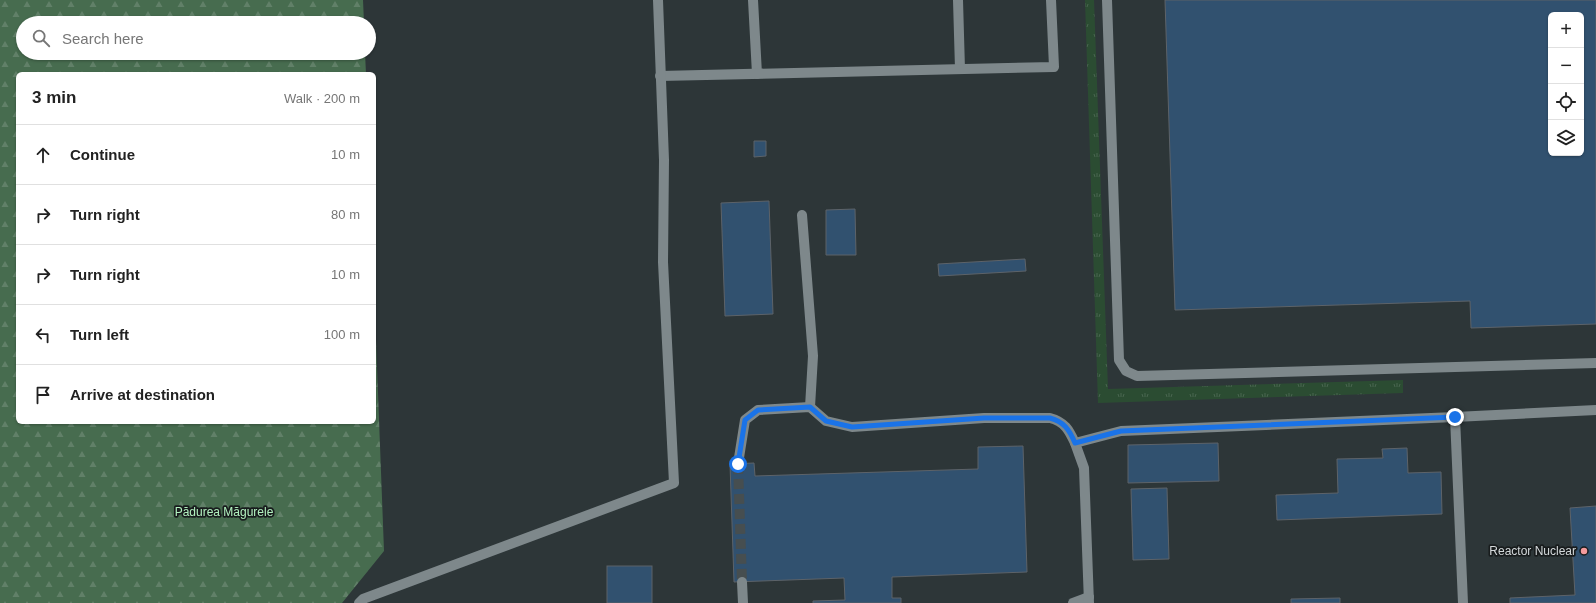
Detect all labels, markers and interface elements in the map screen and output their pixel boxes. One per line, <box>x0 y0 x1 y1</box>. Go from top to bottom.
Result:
map controls <box>1548 12 1584 156</box>
button: + <box>1548 12 1584 48</box>
search box <box>16 16 376 60</box>
icon: search <box>30 27 52 49</box>
text: Search here <box>62 30 144 47</box>
button: − <box>1548 48 1584 84</box>
button: locate <box>1548 84 1584 120</box>
text: 3 min <box>32 88 76 107</box>
text: Walk · 200 m <box>284 91 360 106</box>
button: layers <box>1548 120 1584 156</box>
icon: ahead <box>32 144 54 166</box>
text: Continue <box>70 146 135 163</box>
text: 10 m <box>331 147 360 162</box>
icon: right <box>32 204 54 226</box>
text: Turn right <box>70 206 140 223</box>
text: 80 m <box>331 207 360 222</box>
icon: right <box>32 264 54 286</box>
text: Turn right <box>70 266 140 283</box>
text: 10 m <box>331 267 360 282</box>
icon: left <box>32 324 54 346</box>
text: Turn left <box>70 326 129 343</box>
text: 100 m <box>324 327 360 342</box>
icon: arrive <box>32 384 54 406</box>
text: Arrive at destination <box>70 386 215 403</box>
route end <box>1446 408 1464 426</box>
route start <box>729 455 747 473</box>
park label: Pădurea Măgurele <box>175 505 274 519</box>
place label: Reactor Nuclear <box>1489 544 1576 558</box>
marker: Reactor Nuclear <box>1579 546 1589 556</box>

